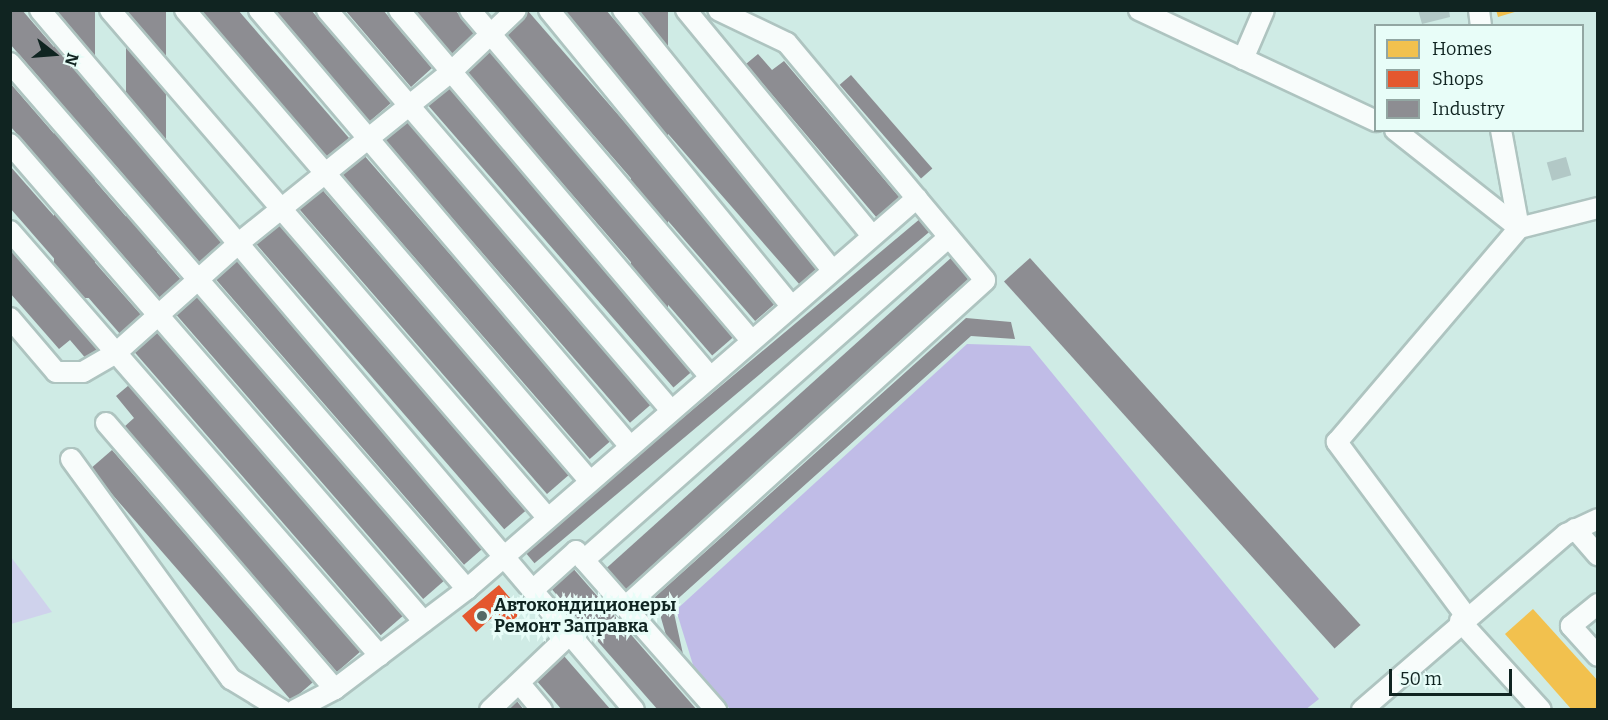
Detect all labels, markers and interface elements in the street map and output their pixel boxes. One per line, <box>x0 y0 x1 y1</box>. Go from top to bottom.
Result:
north arrow <box>24 24 84 84</box>
legend <box>1374 24 1584 132</box>
text: Homes <box>1432 38 1492 60</box>
text: N <box>61 51 83 68</box>
text: Shops <box>1432 68 1484 90</box>
text: Industry <box>1432 98 1504 120</box>
place label: Автокондиционеры Ремонт Заправка <box>494 595 676 638</box>
marker: Автокондиционеры Ремонт Заправка <box>475 609 489 623</box>
scale bar <box>1392 657 1515 695</box>
text: 50 m <box>1400 668 1442 690</box>

